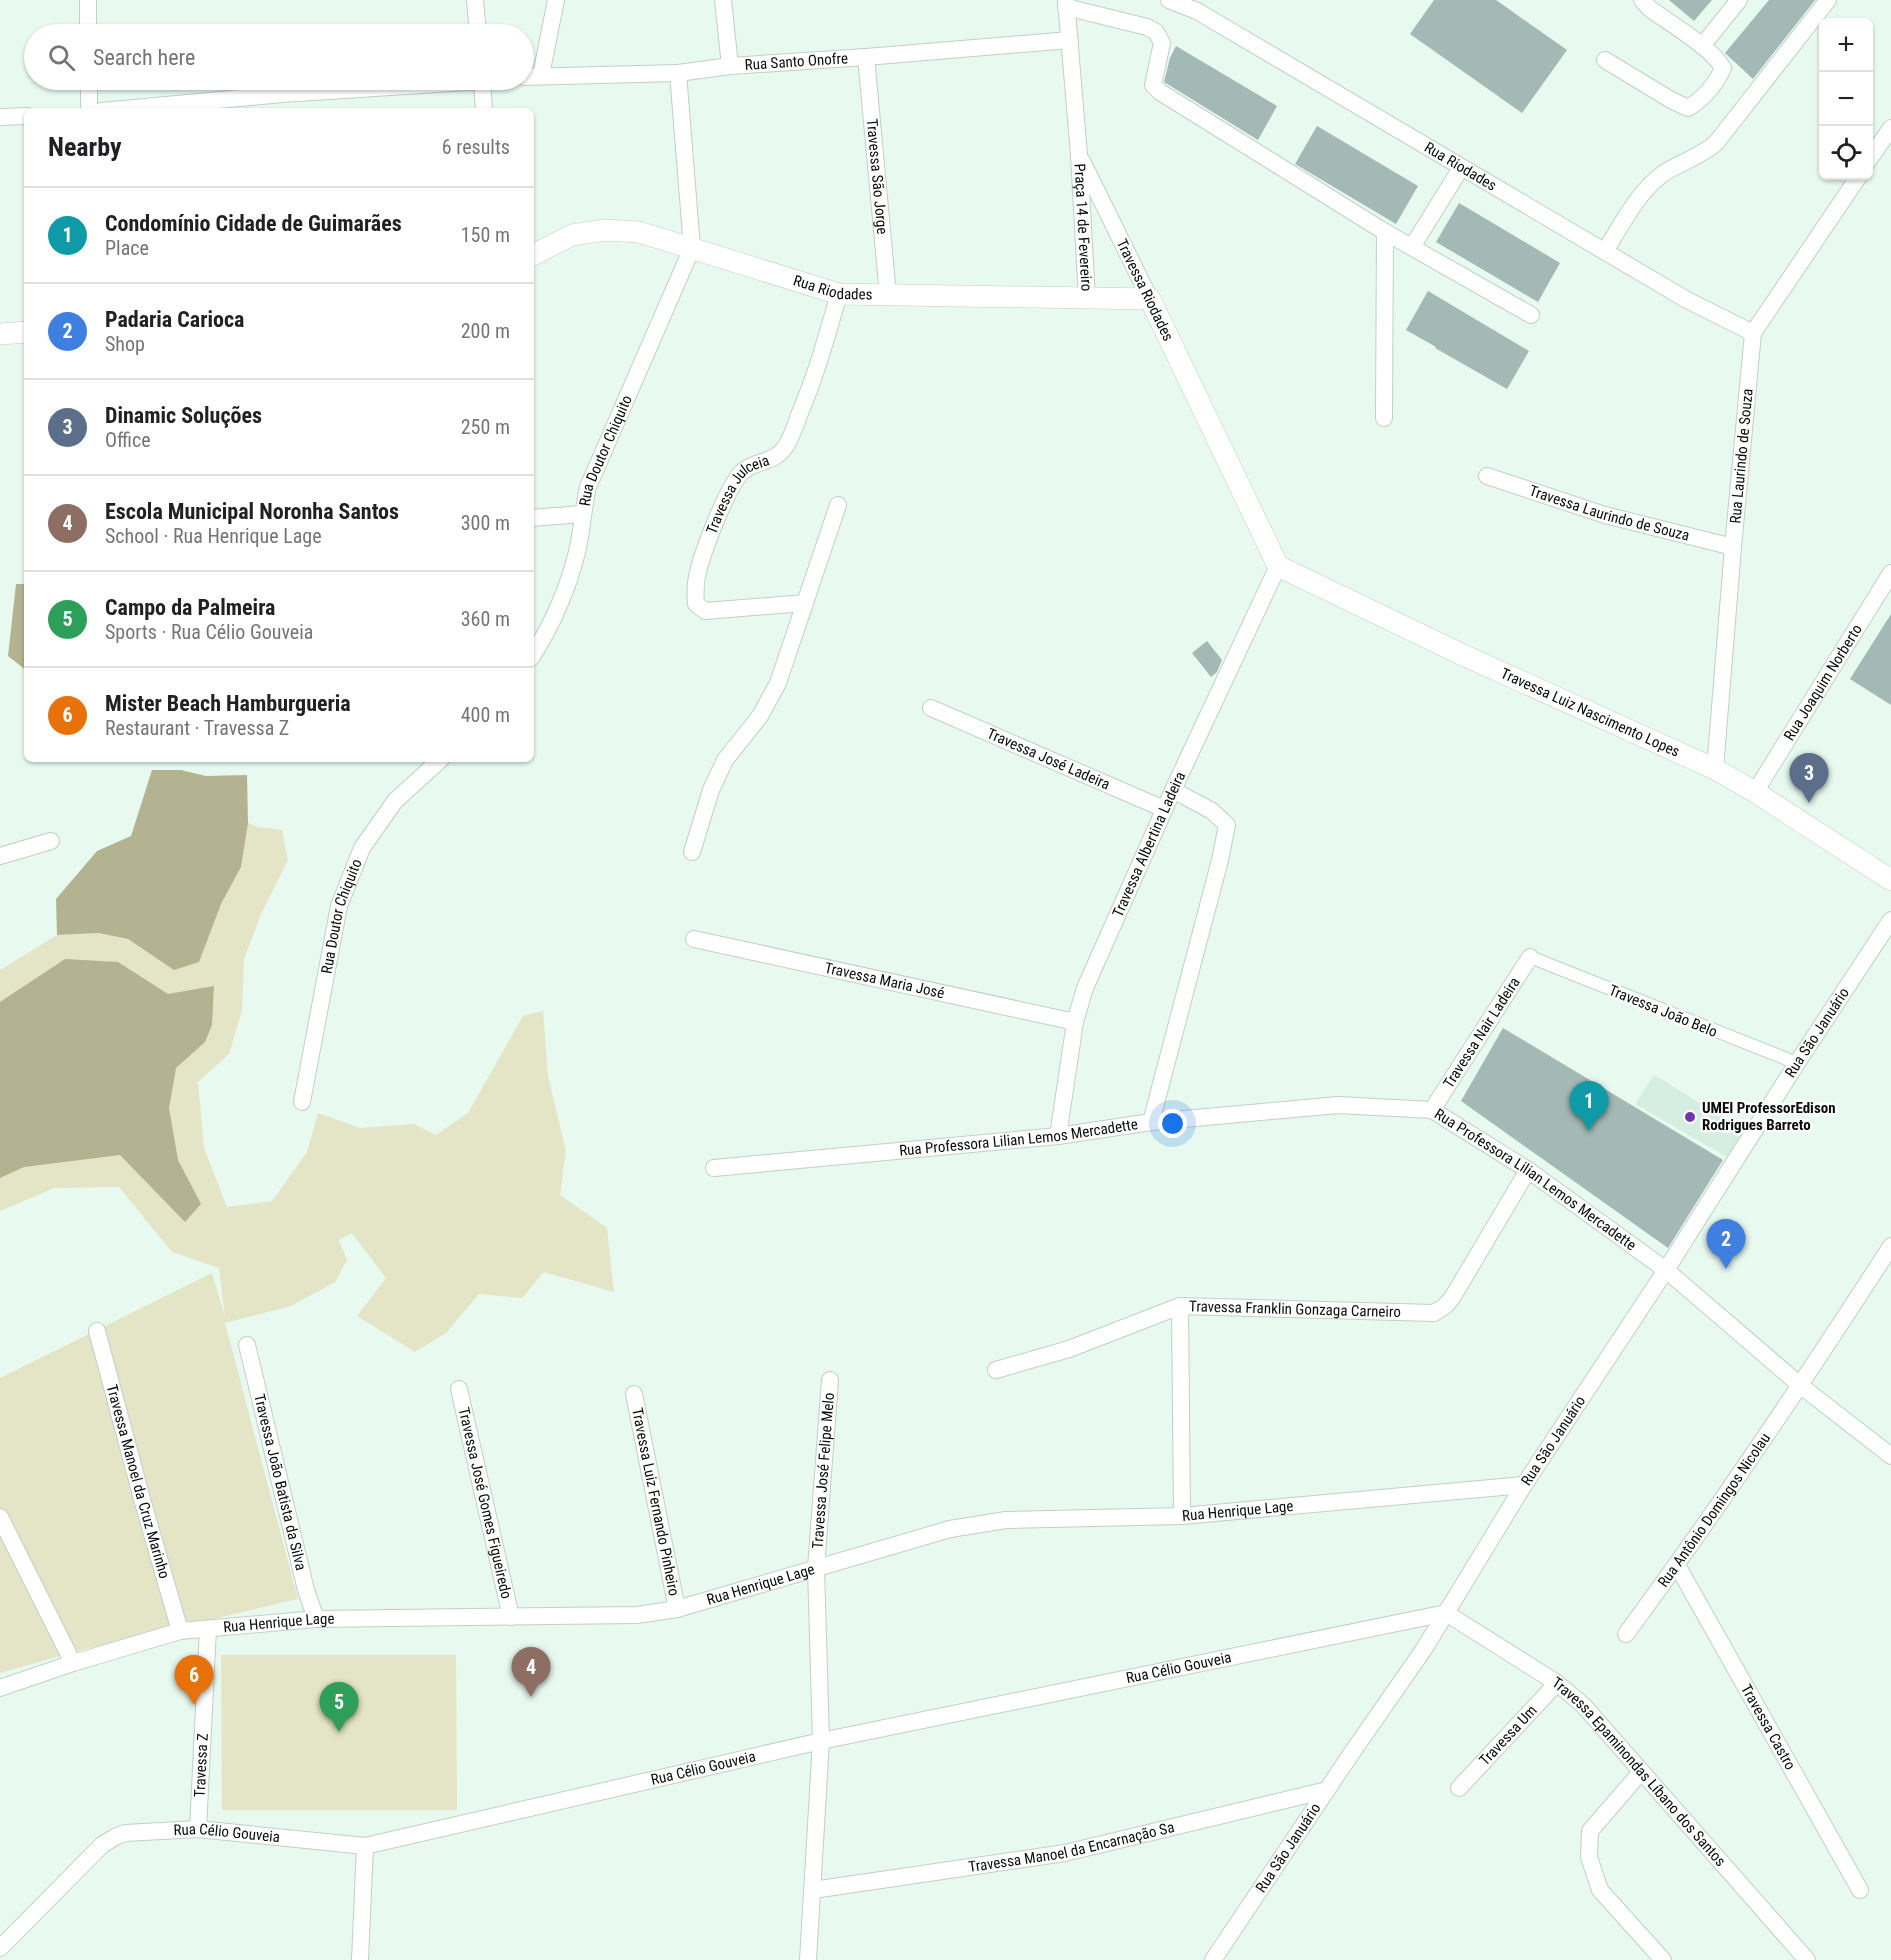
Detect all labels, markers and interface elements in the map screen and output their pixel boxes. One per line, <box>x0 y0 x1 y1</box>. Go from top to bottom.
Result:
map controls <box>1819 18 1873 180</box>
button: + <box>1819 18 1873 72</box>
search box <box>24 24 534 90</box>
icon: search <box>45 41 78 74</box>
text: Search here <box>93 45 195 70</box>
street label: Rua Santo Onofre <box>744 49 849 74</box>
button: − <box>1819 72 1873 126</box>
street label: Travessa São Jorge <box>863 118 891 235</box>
button: locate <box>1819 126 1873 180</box>
text: Nearby <box>48 132 122 162</box>
text: 6 results <box>442 135 510 159</box>
street label: Rua Riodades <box>1421 138 1500 195</box>
street label: Praça 14 de Fevereiro <box>1070 163 1096 292</box>
text: Condomínio Cidade de Guimarães <box>105 211 402 236</box>
text: 1 <box>62 223 73 247</box>
text: 150 m <box>461 223 510 247</box>
text: Place <box>105 236 149 260</box>
street label: Travessa Riodades <box>1113 236 1178 344</box>
street label: Rua Riodades <box>791 271 873 304</box>
text: Padaria Carioca <box>105 307 244 332</box>
text: 2 <box>62 319 73 343</box>
text: 200 m <box>461 319 510 343</box>
text: Shop <box>105 332 145 356</box>
street label: Rua Laurindo de Souza <box>1726 388 1757 524</box>
street label: Rua Doutor Chiquito <box>576 392 636 507</box>
text: Dinamic Soluções <box>105 403 262 428</box>
text: 3 <box>62 415 73 439</box>
text: 250 m <box>461 415 510 439</box>
text: Office <box>105 428 151 452</box>
street label: Travessa Julceia <box>702 451 772 537</box>
street label: Travessa Laurindo de Souza <box>1527 482 1691 545</box>
text: Escola Municipal Noronha Santos <box>105 499 399 524</box>
text: 4 <box>62 511 73 535</box>
text: 300 m <box>461 511 510 535</box>
text: School · Rua Henrique Lage <box>105 524 322 548</box>
text: Campo da Palmeira <box>105 595 275 620</box>
text: 5 <box>62 607 73 631</box>
text: 360 m <box>461 607 510 631</box>
text: Sports · Rua Célio Gouveia <box>105 620 313 644</box>
street label: Rua Joaquim Norberto <box>1780 621 1866 744</box>
street label: Travessa Luiz Nascimento Lopes <box>1498 664 1683 761</box>
text: Mister Beach Hamburgueria <box>105 691 351 716</box>
text: 6 <box>62 703 73 727</box>
text: 400 m <box>461 703 510 727</box>
text: Restaurant · Travessa Z <box>105 716 289 740</box>
street label: Travessa José Ladeira <box>984 724 1113 793</box>
pin: 3 <box>1790 754 1828 803</box>
street label: Travessa Albertina Ladeira <box>1109 769 1189 920</box>
street label: Rua Doutor Chiquito <box>317 856 366 975</box>
street label: Travessa Maria José <box>823 959 946 1002</box>
street label: Travessa Nair Ladeira <box>1440 974 1524 1091</box>
street label: Travessa João Belo <box>1606 981 1720 1041</box>
street label: Rua São Januário <box>1781 984 1853 1081</box>
pin: 1 <box>1570 1082 1608 1131</box>
place label: UMEI ProfessorEdison Rodrigues Barreto <box>1702 1099 1836 1134</box>
street label: Rua Professora Lilian Lemos Mercadette <box>1431 1105 1640 1254</box>
your location <box>1158 1109 1187 1138</box>
marker: UMEI ProfessorEdison Rodrigues Barreto <box>1683 1110 1697 1124</box>
street label: Rua Professora Lilian Lemos Mercadette <box>898 1115 1139 1160</box>
pin: 2 <box>1706 1220 1746 1269</box>
street label: Travessa Franklin Gonzaga Carneiro <box>1189 1297 1401 1321</box>
street label: Travessa Manoel da Cruz Marinho <box>103 1382 173 1581</box>
street label: Travessa João Batista da Silva <box>250 1392 310 1572</box>
street label: Travessa José Felipe Melo <box>808 1392 838 1550</box>
street label: Rua São Januário <box>1517 1393 1589 1489</box>
street label: Travessa José Gomes Figueiredo <box>454 1406 516 1600</box>
street label: Travessa Luiz Fernando Pinheiro <box>628 1406 683 1598</box>
street label: Rua Antônio Domingos Nicolau <box>1654 1430 1774 1591</box>
street label: Rua Henrique Lage <box>1181 1497 1294 1525</box>
street label: Rua Henrique Lage <box>705 1560 817 1609</box>
street label: Rua Henrique Lage <box>222 1610 335 1636</box>
pin: 4 <box>512 1648 550 1697</box>
street label: Rua Célio Gouveia <box>1124 1648 1233 1687</box>
pin: 6 <box>174 1656 214 1705</box>
street label: Travessa Epaminondas Líbano dos Santos <box>1549 1673 1730 1870</box>
street label: Travessa Castro <box>1737 1681 1799 1773</box>
pin: 5 <box>320 1682 358 1732</box>
street label: Travessa Um <box>1476 1701 1541 1769</box>
street label: Travessa Z <box>191 1732 212 1798</box>
street label: Rua Célio Gouveia <box>649 1747 757 1789</box>
street label: Rua São Januário <box>1252 1800 1324 1896</box>
street label: Travessa Manoel da Encarnação Sa <box>967 1818 1176 1876</box>
street label: Rua Célio Gouveia <box>173 1820 281 1846</box>

